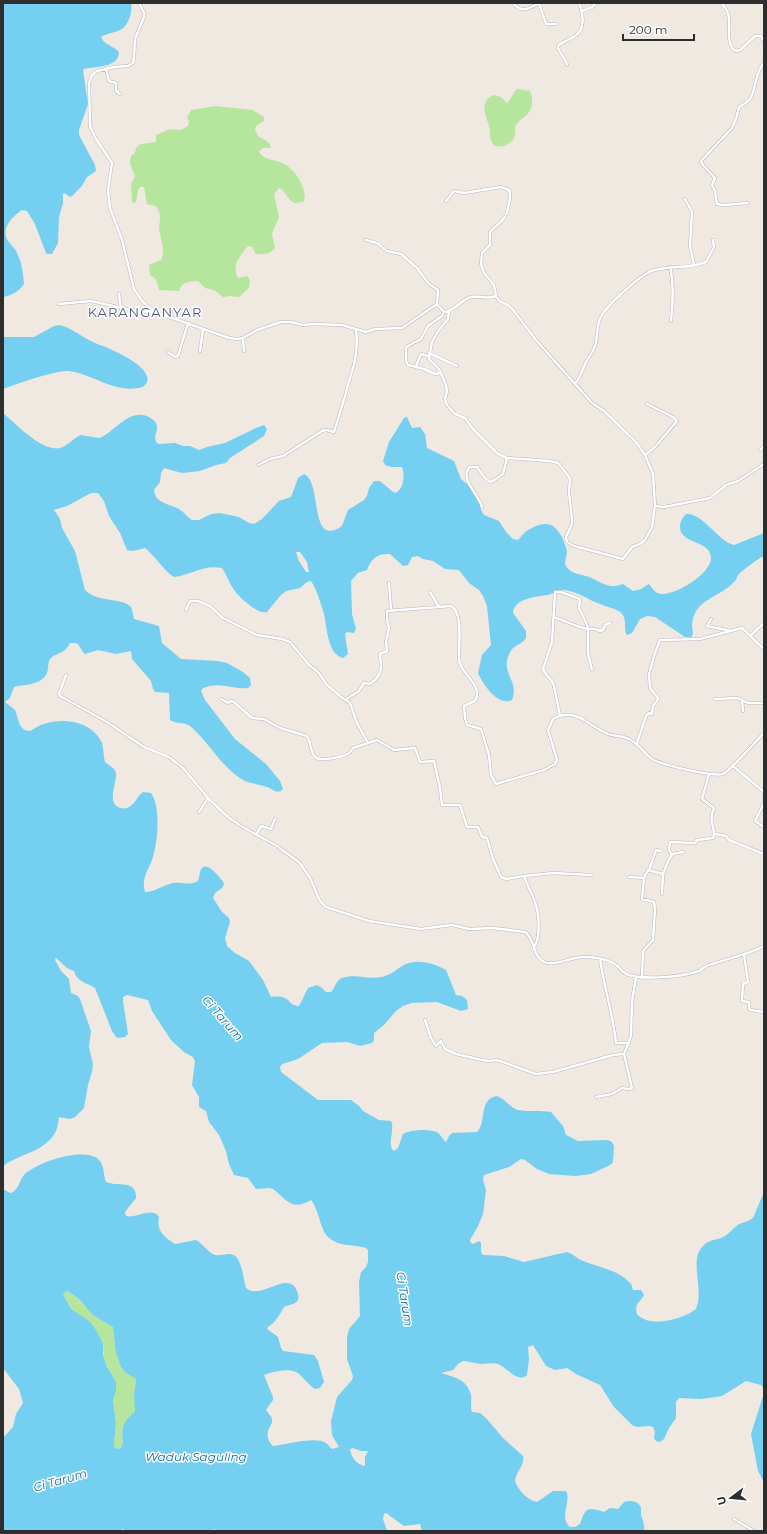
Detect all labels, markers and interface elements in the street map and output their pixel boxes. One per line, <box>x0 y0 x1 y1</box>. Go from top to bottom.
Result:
scale bar <box>623 16 694 42</box>
text: 200 m <box>629 22 668 37</box>
district label: KARANGANYAR <box>88 304 202 320</box>
water label: Ci Tarum <box>199 992 247 1044</box>
water label: Ci Tarum <box>393 1271 417 1327</box>
water label: Waduk Saguling <box>145 1449 247 1464</box>
water label: Ci Tarum <box>32 1465 88 1495</box>
north arrow <box>711 1478 751 1518</box>
text: U <box>713 1495 729 1507</box>

